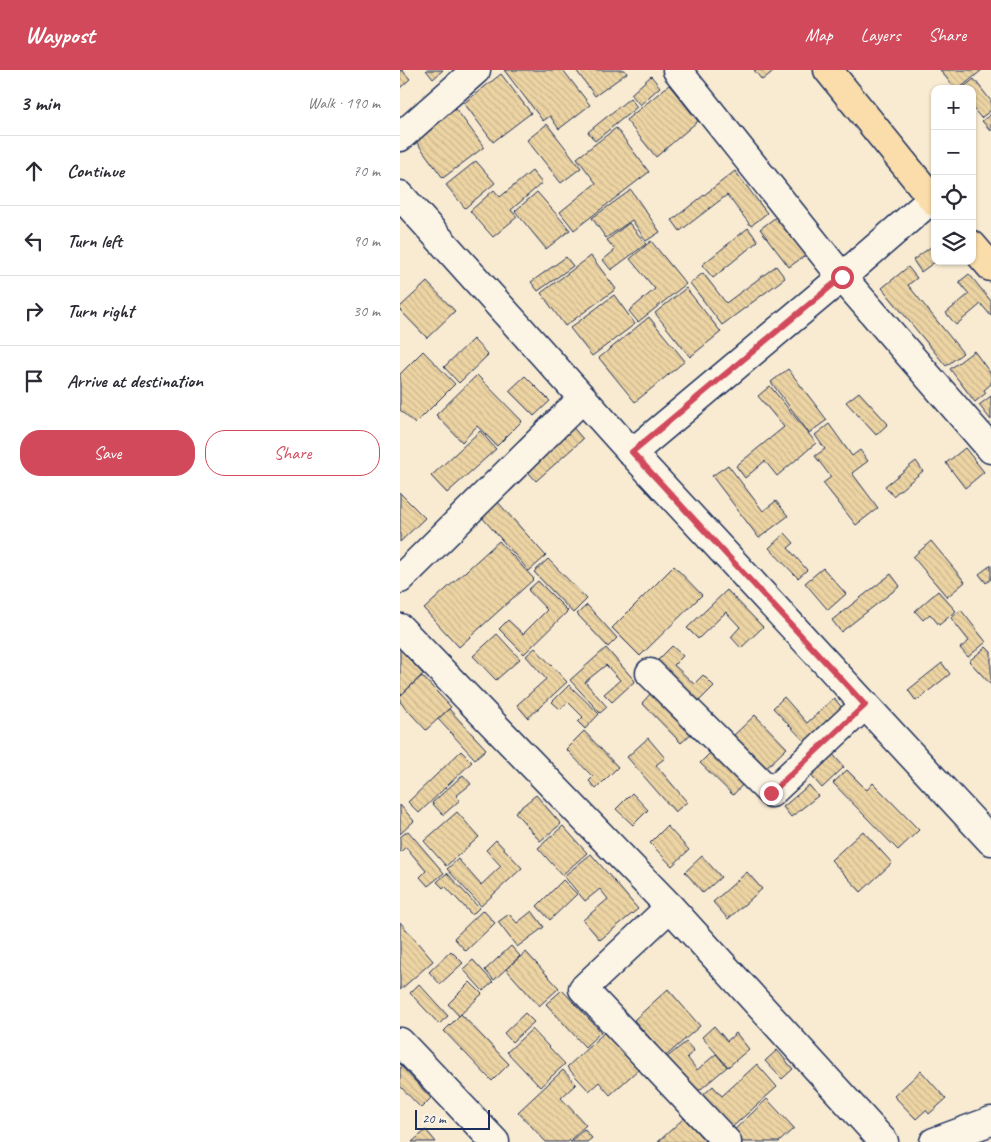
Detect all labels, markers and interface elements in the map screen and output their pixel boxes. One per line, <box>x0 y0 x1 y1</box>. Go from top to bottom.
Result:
text: Waypost <box>25 20 95 50</box>
text: Map <box>805 24 833 46</box>
text: Layers <box>861 24 900 46</box>
text: Share <box>928 24 966 46</box>
map controls <box>931 85 976 265</box>
button: + <box>931 85 976 130</box>
text: 3 min <box>20 90 60 116</box>
text: Walk · 190 m <box>308 93 380 113</box>
button: − <box>931 130 976 175</box>
icon: ahead <box>20 157 48 185</box>
text: Continue <box>67 159 124 183</box>
text: 70 m <box>353 161 380 181</box>
button: locate <box>931 175 976 220</box>
button: layers <box>931 220 976 265</box>
icon: left <box>20 227 48 255</box>
text: Turn left <box>67 229 122 253</box>
text: 90 m <box>353 231 380 251</box>
route start <box>831 266 854 289</box>
icon: right <box>20 297 48 325</box>
text: Turn right <box>67 299 134 323</box>
text: 30 m <box>353 301 380 321</box>
icon: arrive <box>20 367 48 395</box>
text: Arrive at destination <box>67 369 203 393</box>
button: Save <box>20 430 195 476</box>
button: Share <box>205 430 380 476</box>
route end <box>760 782 783 805</box>
scale bar <box>415 1107 490 1130</box>
text: 20 m <box>422 1110 446 1127</box>

